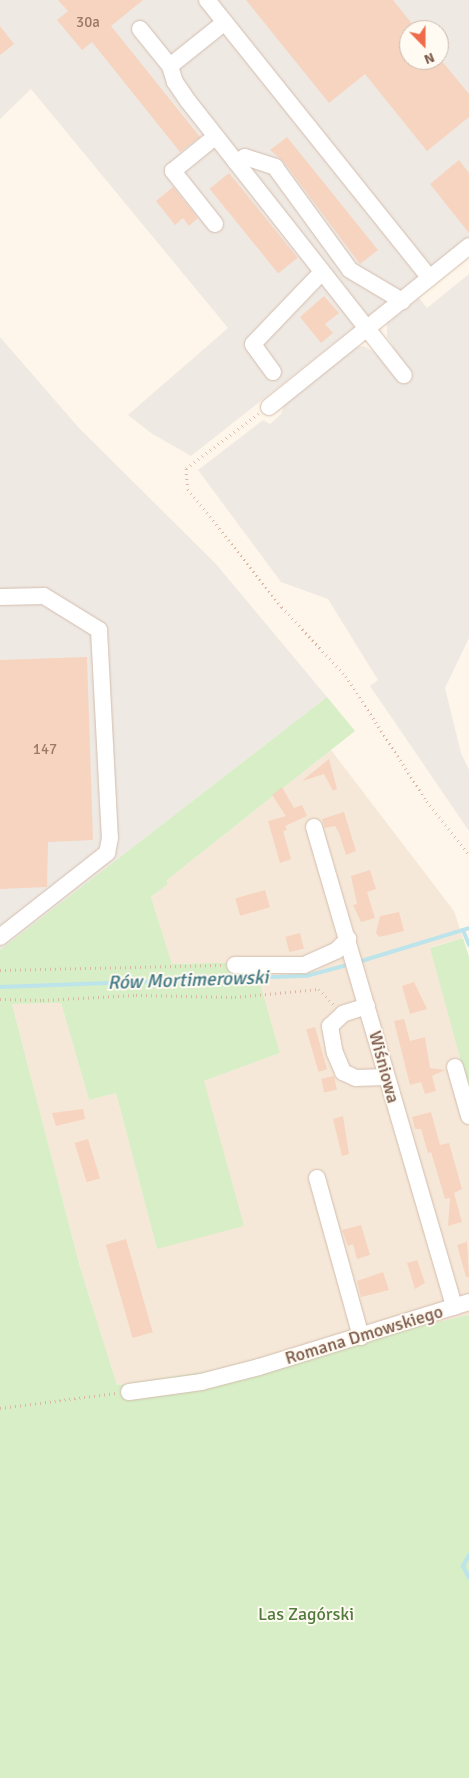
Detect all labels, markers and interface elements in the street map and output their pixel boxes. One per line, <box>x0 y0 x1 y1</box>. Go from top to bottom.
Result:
house number: 30a <box>76 14 100 32</box>
north arrow <box>399 20 449 70</box>
text: N <box>422 49 437 68</box>
house number: 147 <box>33 741 57 759</box>
water label: Rów Mortimerowski <box>107 967 269 995</box>
street label: Wiśniowa <box>364 1029 404 1105</box>
street label: Romana Dmowskiego <box>282 1301 446 1369</box>
park label: Las Zagórski <box>258 1603 354 1625</box>

